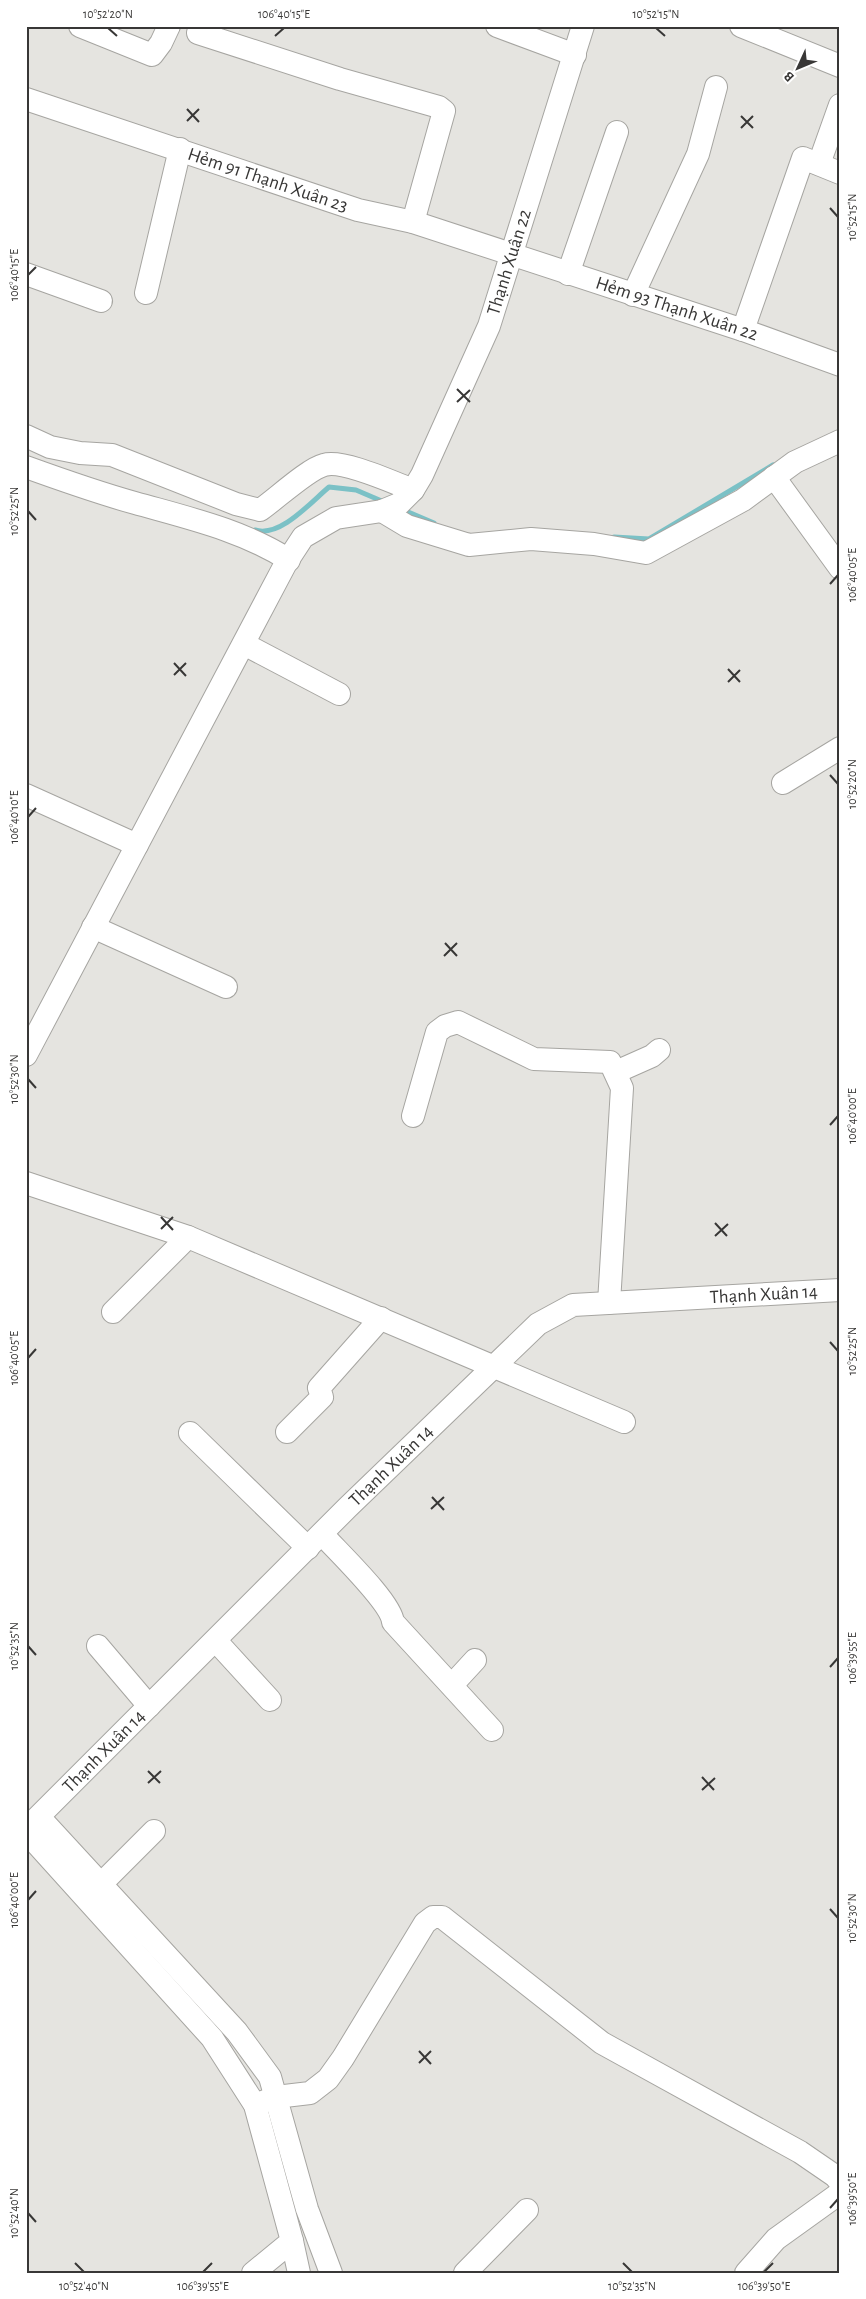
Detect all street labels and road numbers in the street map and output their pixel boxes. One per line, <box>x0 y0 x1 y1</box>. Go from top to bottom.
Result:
street label: Hẻm 91 Thạnh Xuân 23 <box>185 144 350 215</box>
street label: Thạnh Xuân 22 <box>483 207 535 318</box>
street label: Hẻm 93 Thạnh Xuân 22 <box>593 273 761 344</box>
street label: Thạnh Xuân 14 <box>709 1282 818 1307</box>
street label: Thạnh Xuân 14 <box>345 1421 437 1510</box>
street label: Thạnh Xuân 14 <box>59 1706 149 1796</box>

